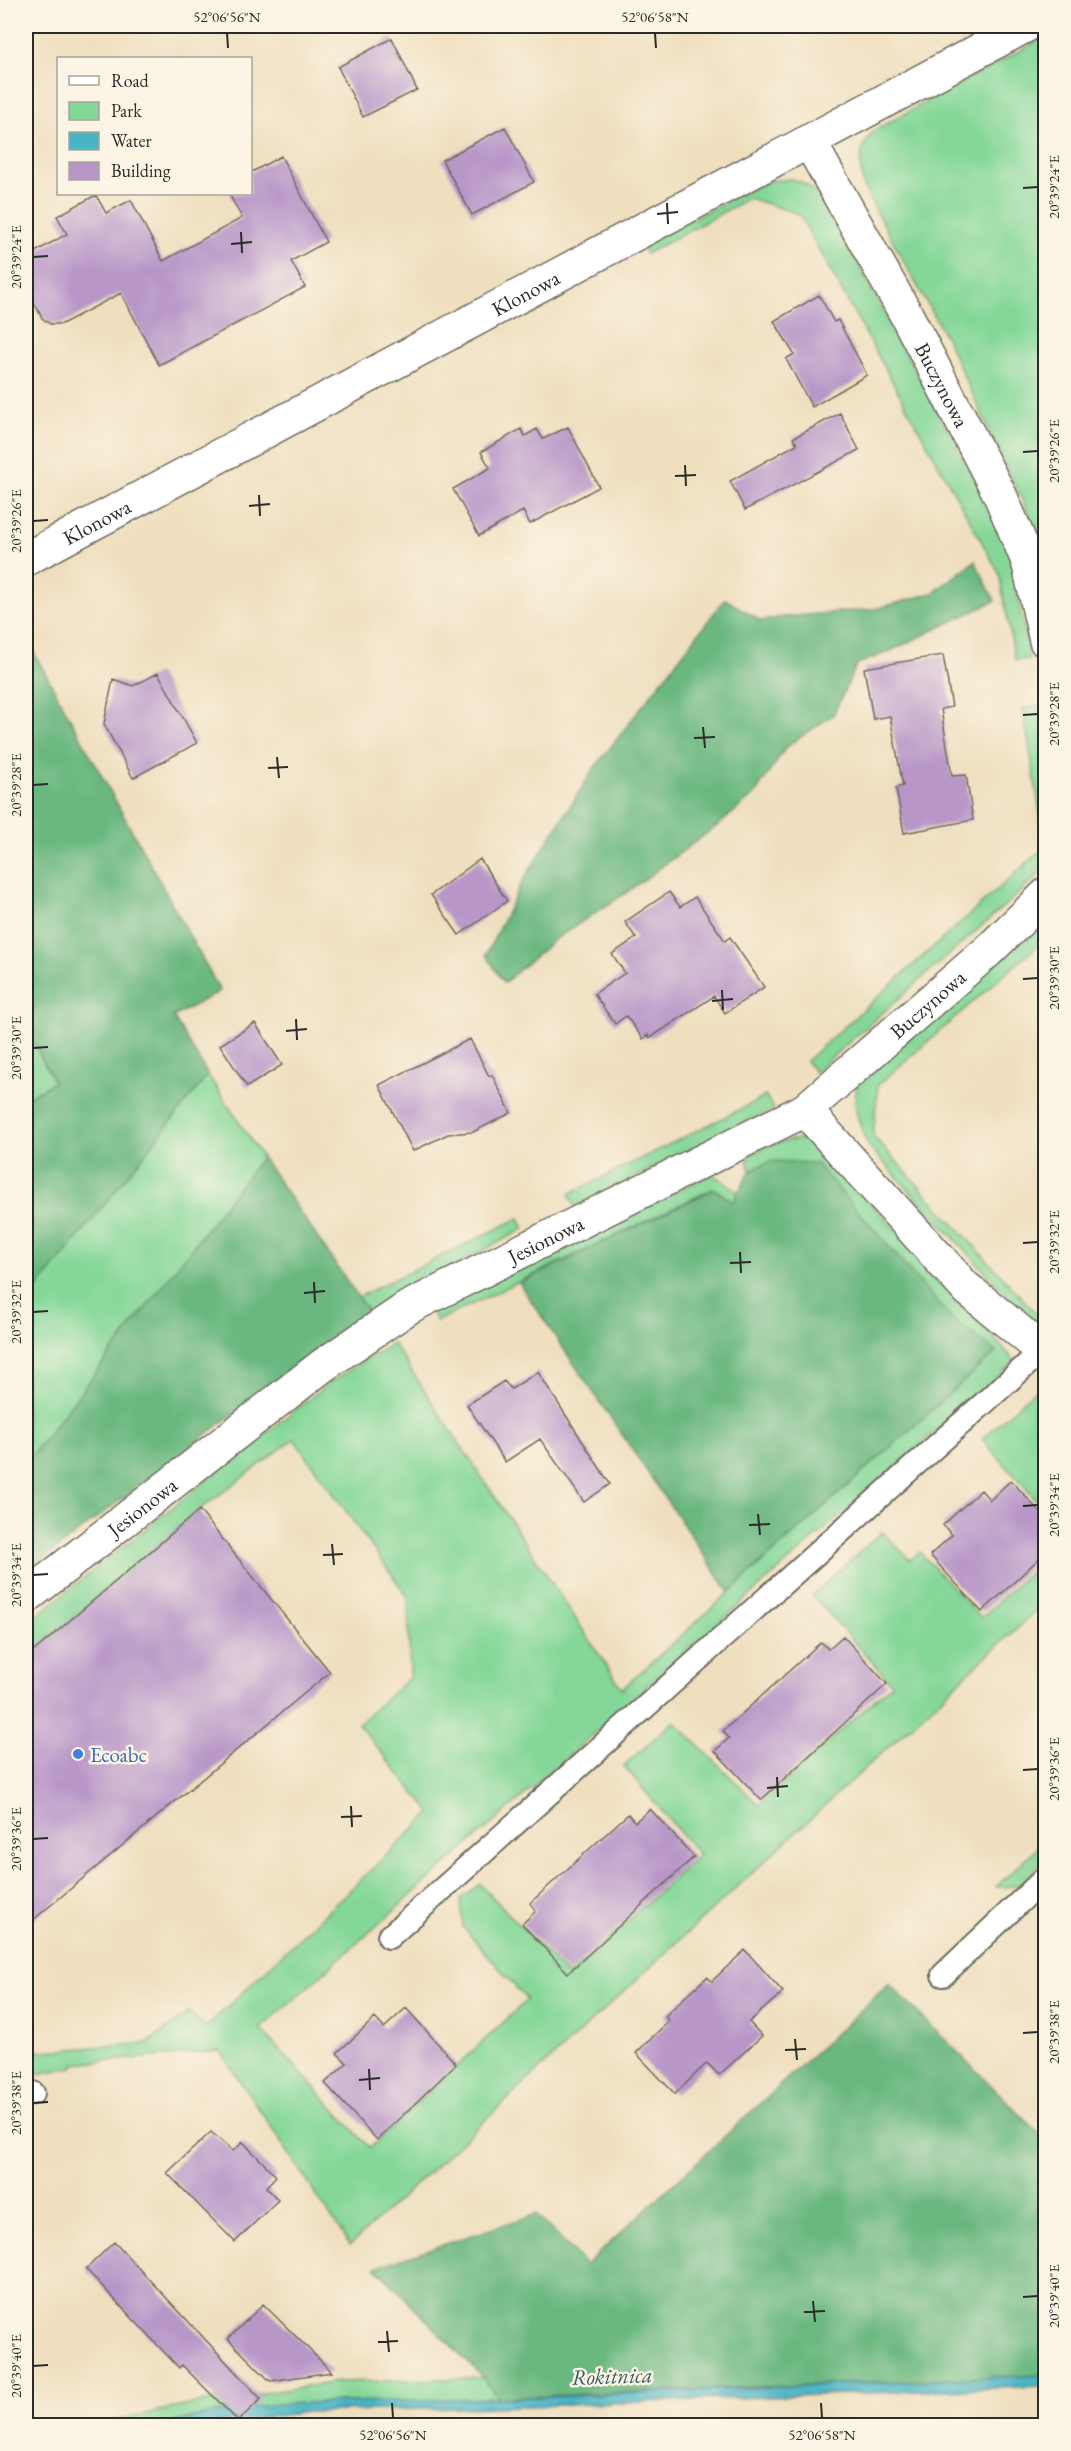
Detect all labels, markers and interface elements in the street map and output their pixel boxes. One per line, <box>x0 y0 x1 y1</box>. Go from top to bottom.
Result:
text: 52°06'56"N <box>193 7 261 26</box>
text: 52°06'58"N <box>621 7 689 26</box>
legend <box>57 57 252 195</box>
text: Road <box>111 69 150 92</box>
text: Park <box>111 99 142 122</box>
text: Water <box>111 129 152 152</box>
text: 20°39'24"E <box>1044 154 1063 219</box>
text: Building <box>111 159 171 182</box>
text: 20°39'24"E <box>6 224 25 289</box>
street label: Klonowa <box>487 263 565 322</box>
street label: Buczynowa <box>909 338 976 432</box>
text: 20°39'26"E <box>1044 418 1063 483</box>
text: 20°39'26"E <box>6 488 25 553</box>
street label: Klonowa <box>58 492 136 551</box>
text: 20°39'28"E <box>1044 681 1063 746</box>
text: 20°39'28"E <box>6 752 25 817</box>
text: 20°39'30"E <box>1044 945 1063 1010</box>
street label: Buczynowa <box>884 963 971 1044</box>
text: 20°39'30"E <box>6 1015 25 1080</box>
street label: Jesionowa <box>501 1209 588 1270</box>
text: 20°39'32"E <box>1044 1209 1063 1274</box>
text: 20°39'32"E <box>6 1279 25 1344</box>
street label: Jesionowa <box>100 1471 183 1543</box>
text: 20°39'34"E <box>1044 1472 1063 1537</box>
text: 20°39'34"E <box>6 1542 25 1607</box>
text: 20°39'36"E <box>1044 1736 1063 1801</box>
place label: Ecoabc <box>90 1741 147 1768</box>
marker: Ecoabc <box>71 1747 85 1761</box>
text: 20°39'36"E <box>6 1806 25 1871</box>
text: 20°39'38"E <box>1044 1999 1063 2064</box>
text: 20°39'38"E <box>6 2070 25 2135</box>
text: 20°39'40"E <box>1044 2263 1063 2328</box>
text: 20°39'40"E <box>6 2333 25 2398</box>
water label: Rokitnica <box>571 2360 653 2392</box>
text: 52°06'56"N <box>359 2425 427 2444</box>
text: 52°06'58"N <box>788 2425 856 2444</box>

